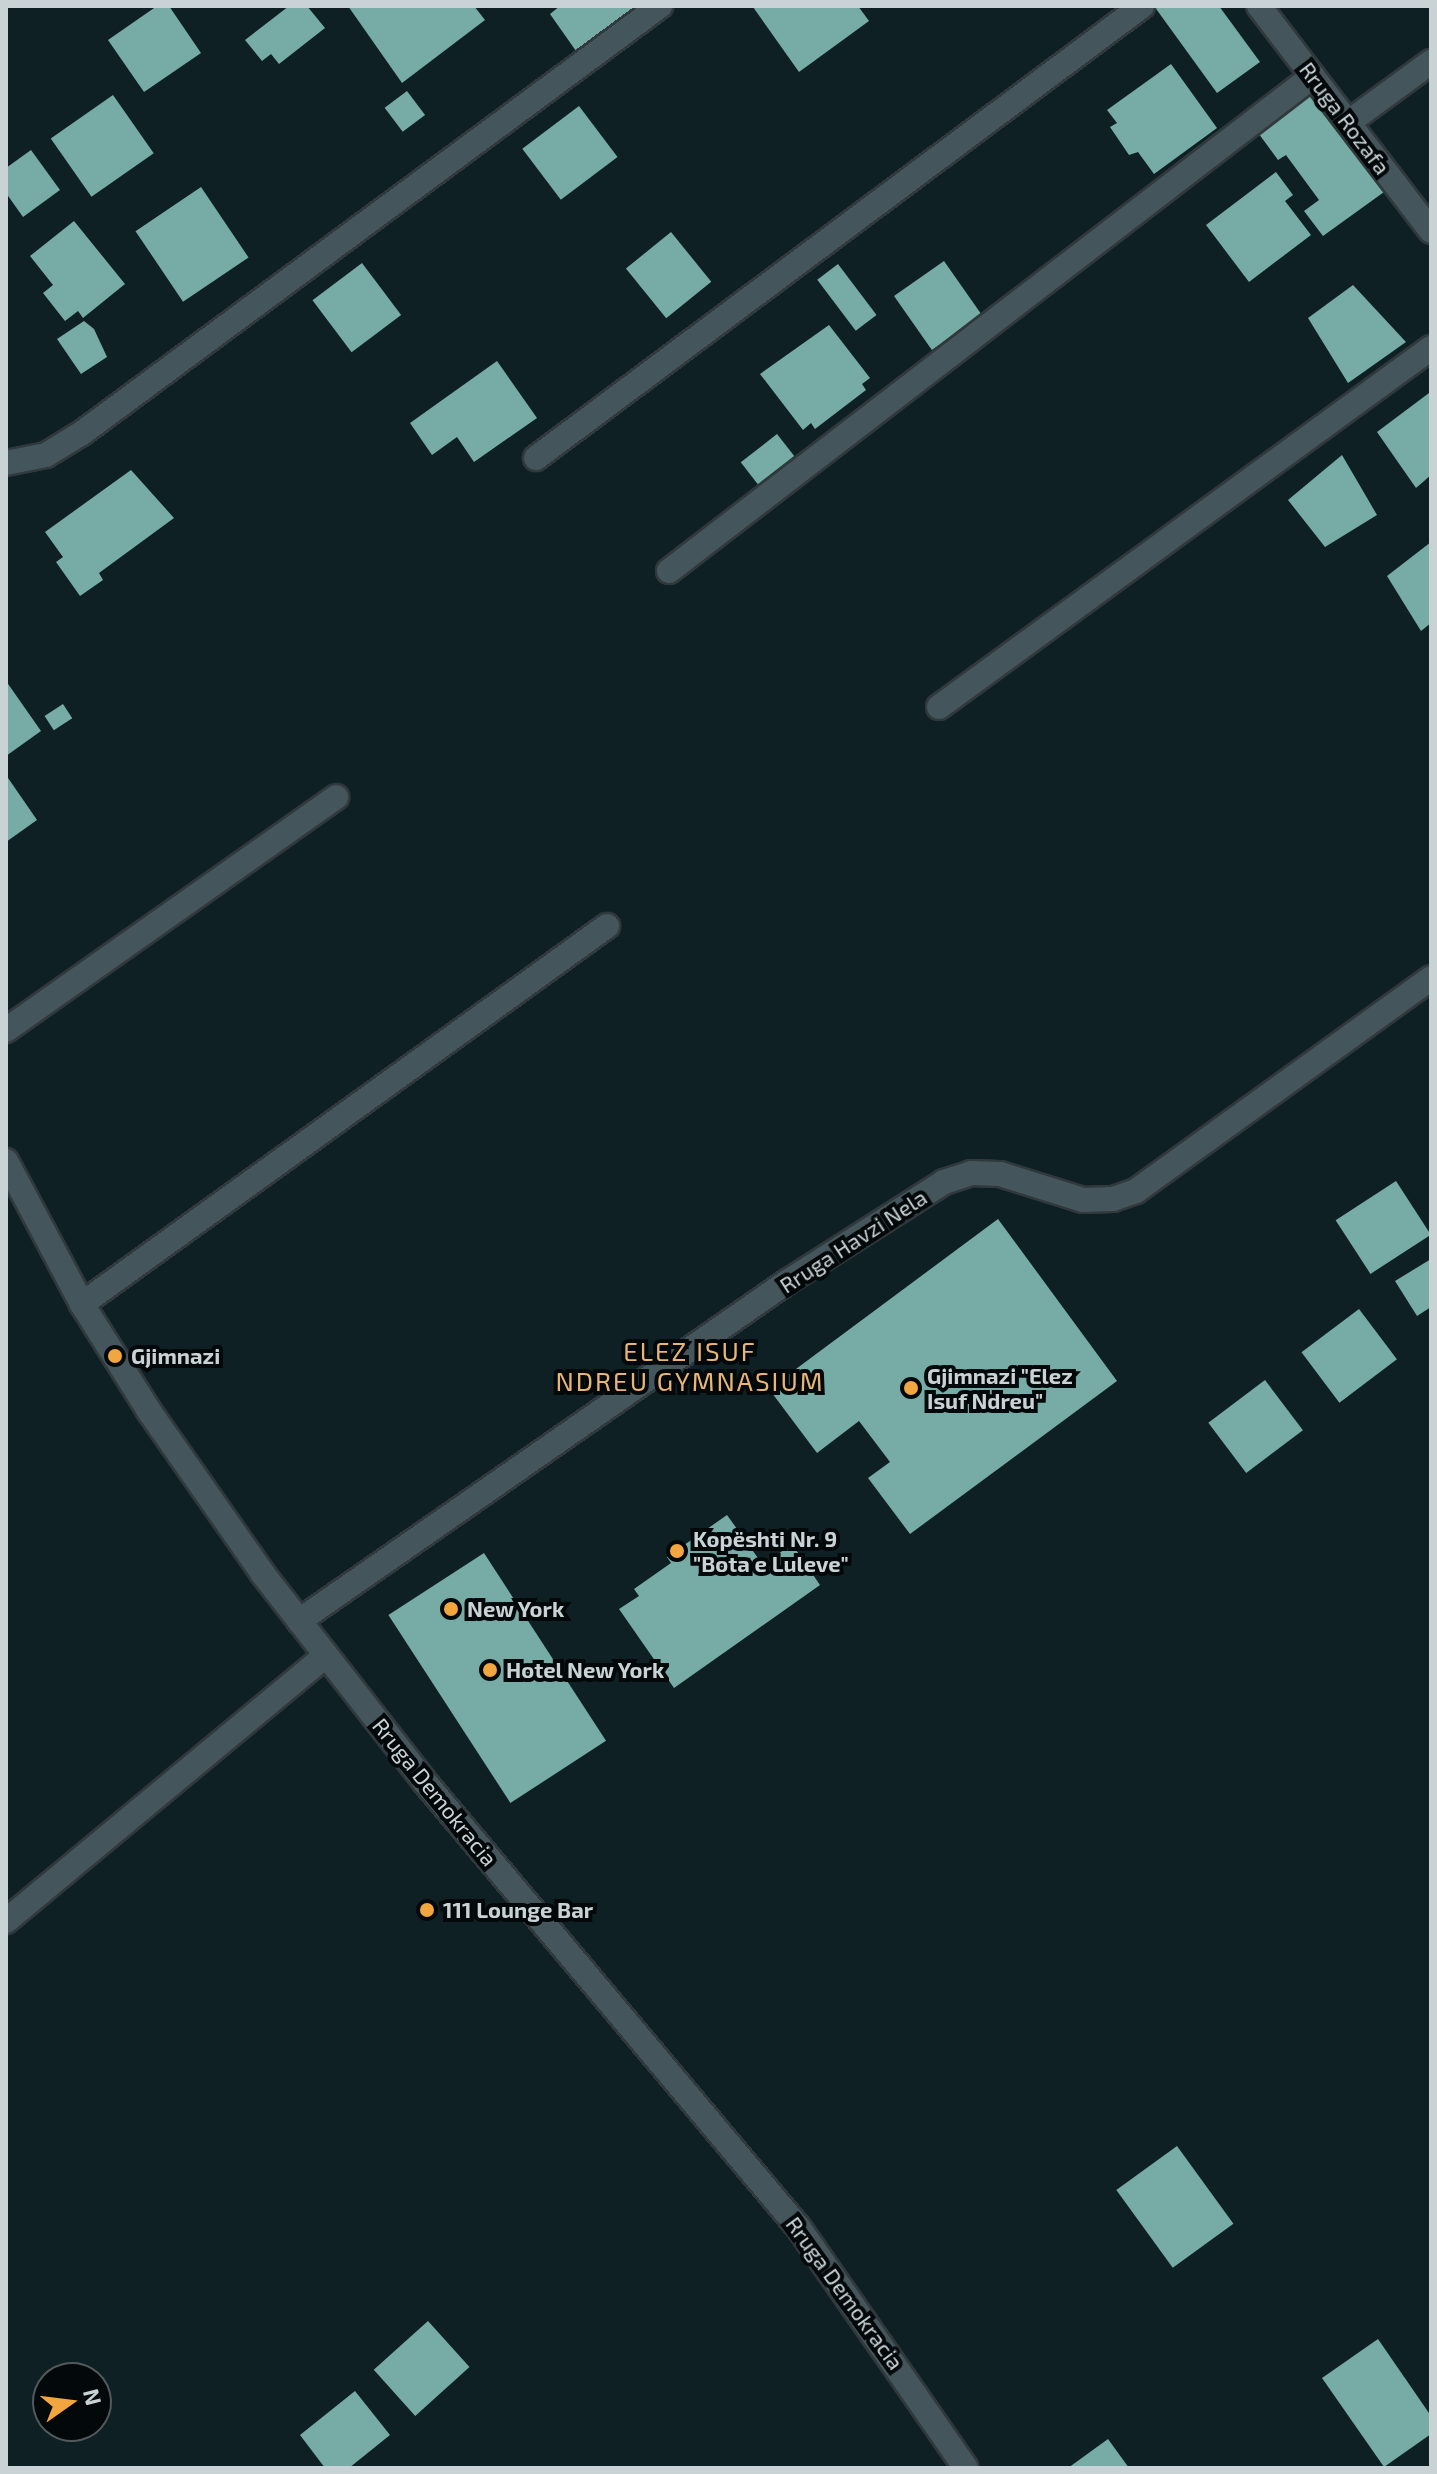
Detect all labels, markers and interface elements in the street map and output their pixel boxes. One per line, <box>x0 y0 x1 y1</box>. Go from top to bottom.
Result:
street label: Rruga Rozafa <box>1294 57 1396 179</box>
street label: Rruga Havzi Nela <box>774 1184 932 1298</box>
district label: ELEZ ISUF NDREU GYMNASIUM <box>555 1335 825 1396</box>
place label: Gjimnazi <box>131 1343 220 1369</box>
marker: Gjimnazi <box>106 1347 124 1365</box>
place label: Gjimnazi "Elez Isuf Ndreu" <box>927 1362 1073 1414</box>
marker: Gjimnazi "Elez Isuf Ndreu" <box>902 1379 920 1397</box>
place label: Kopështi Nr. 9 "Bota e Luleve" <box>693 1525 849 1576</box>
marker: Kopështi Nr. 9 "Bota e Luleve" <box>668 1542 686 1560</box>
place label: New York <box>467 1596 565 1622</box>
marker: New York <box>442 1600 460 1618</box>
place label: Hotel New York <box>506 1657 666 1683</box>
marker: Hotel New York <box>481 1661 499 1679</box>
street label: Rruga Demokracia <box>367 1713 503 1871</box>
place label: 111 Lounge Bar <box>443 1897 593 1923</box>
marker: 111 Lounge Bar <box>418 1901 436 1919</box>
street label: Rruga Demokracia <box>781 2211 909 2375</box>
north arrow <box>32 2362 112 2442</box>
text: N <box>79 2386 108 2408</box>

